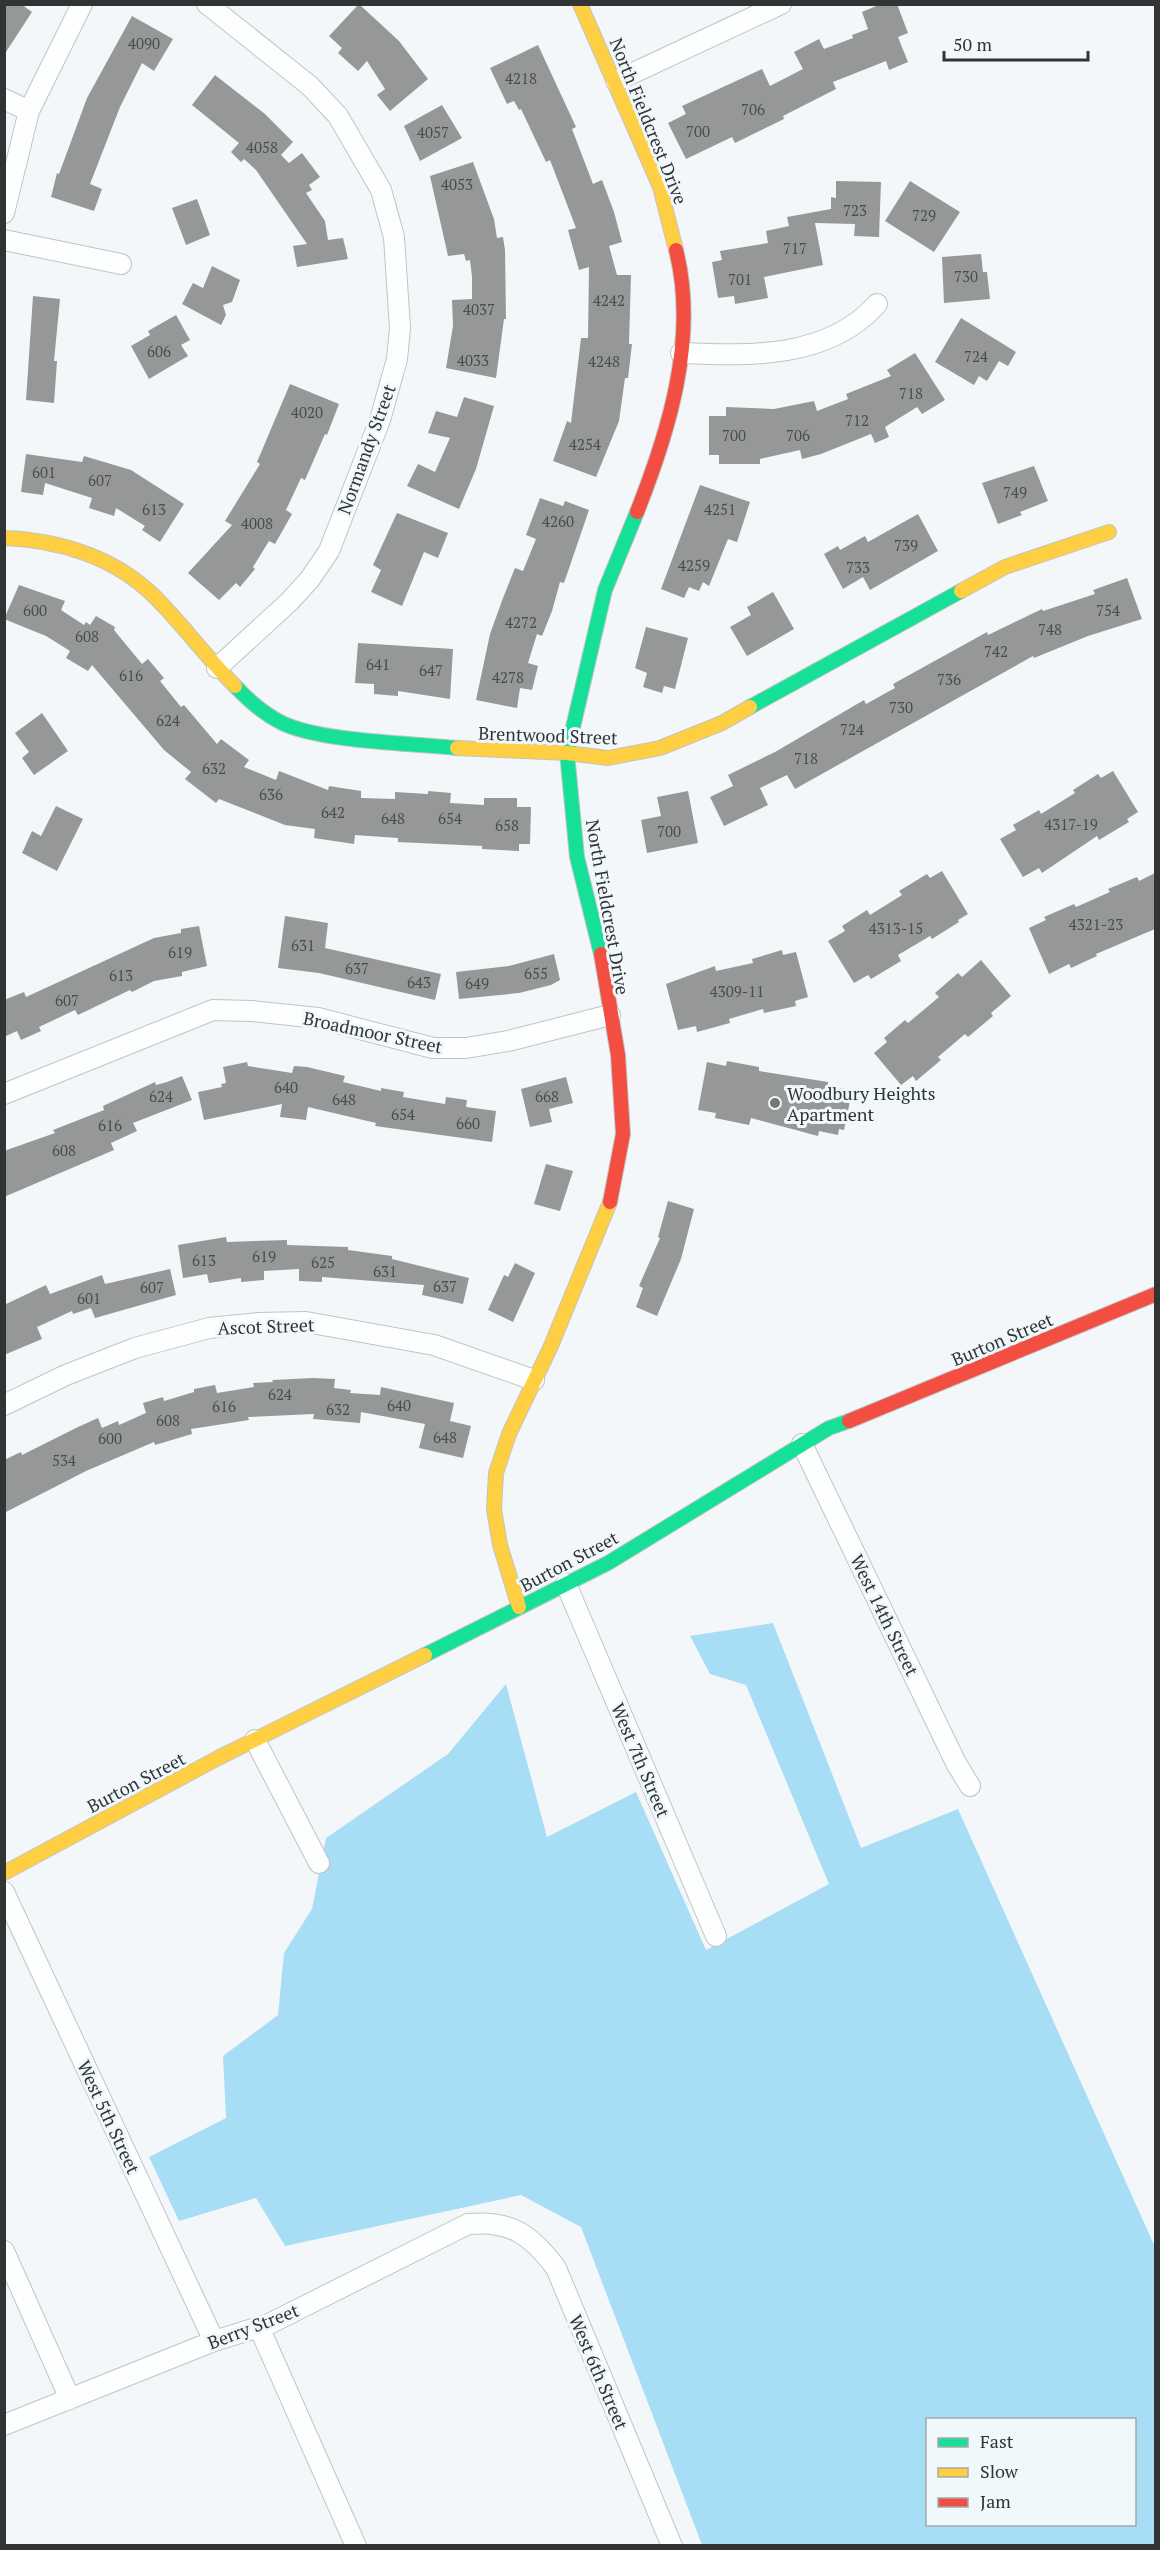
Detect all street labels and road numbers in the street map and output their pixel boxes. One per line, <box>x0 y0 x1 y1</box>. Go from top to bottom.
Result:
street label: North Fieldcrest Drive <box>605 34 693 208</box>
street label: Normandy Street <box>331 380 401 517</box>
street label: Brentwood Street <box>478 721 618 749</box>
street label: North Fieldcrest Drive <box>581 818 635 996</box>
street label: Broadmoor Street <box>301 1006 445 1059</box>
street label: Burton Street <box>948 1307 1057 1371</box>
street label: Ascot Street <box>217 1312 315 1340</box>
street label: Burton Street <box>516 1525 623 1597</box>
street label: West 14th Street <box>845 1550 925 1680</box>
street label: West 7th Street <box>606 1699 676 1821</box>
street label: Burton Street <box>83 1746 190 1818</box>
street label: West 5th Street <box>72 2056 146 2178</box>
street label: Berry Street <box>204 2298 302 2354</box>
street label: West 6th Street <box>564 2311 634 2433</box>

